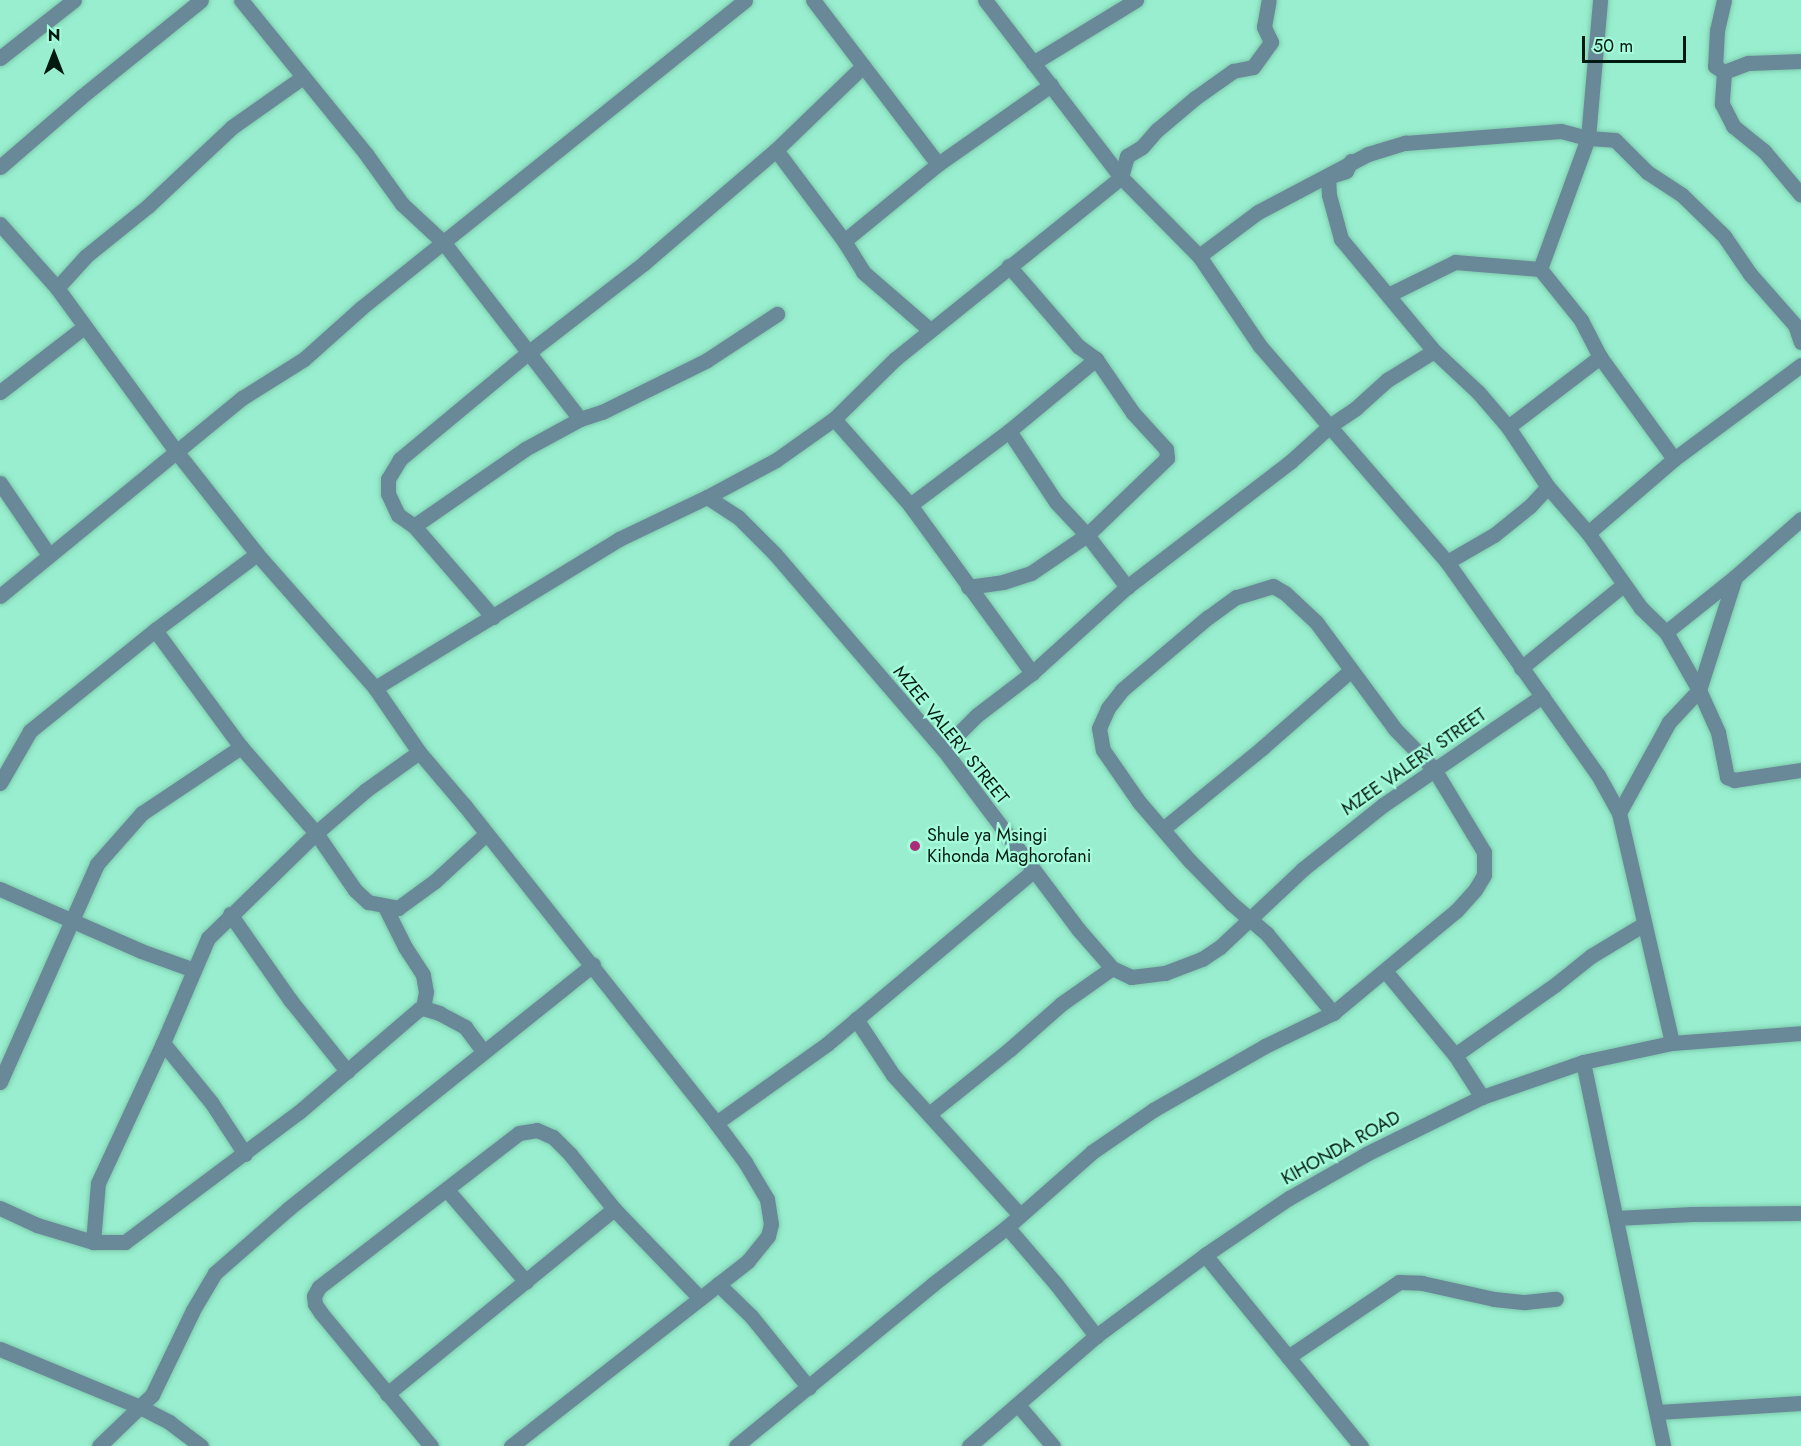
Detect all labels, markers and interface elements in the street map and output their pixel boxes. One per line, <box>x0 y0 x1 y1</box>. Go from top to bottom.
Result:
north arrow <box>24 24 84 84</box>
text: N <box>48 24 60 47</box>
scale bar <box>1585 24 1688 62</box>
text: 50 m <box>1593 33 1633 59</box>
street label: MZEE VALERY STREET <box>889 662 1013 808</box>
street label: MZEE VALERY STREET <box>1338 704 1490 820</box>
place label: Shule ya Msingi Kihonda Maghorofani <box>927 825 1091 868</box>
marker: Shule ya Msingi Kihonda Maghorofani <box>908 839 922 853</box>
street label: KIHONDA ROAD <box>1278 1106 1404 1190</box>

